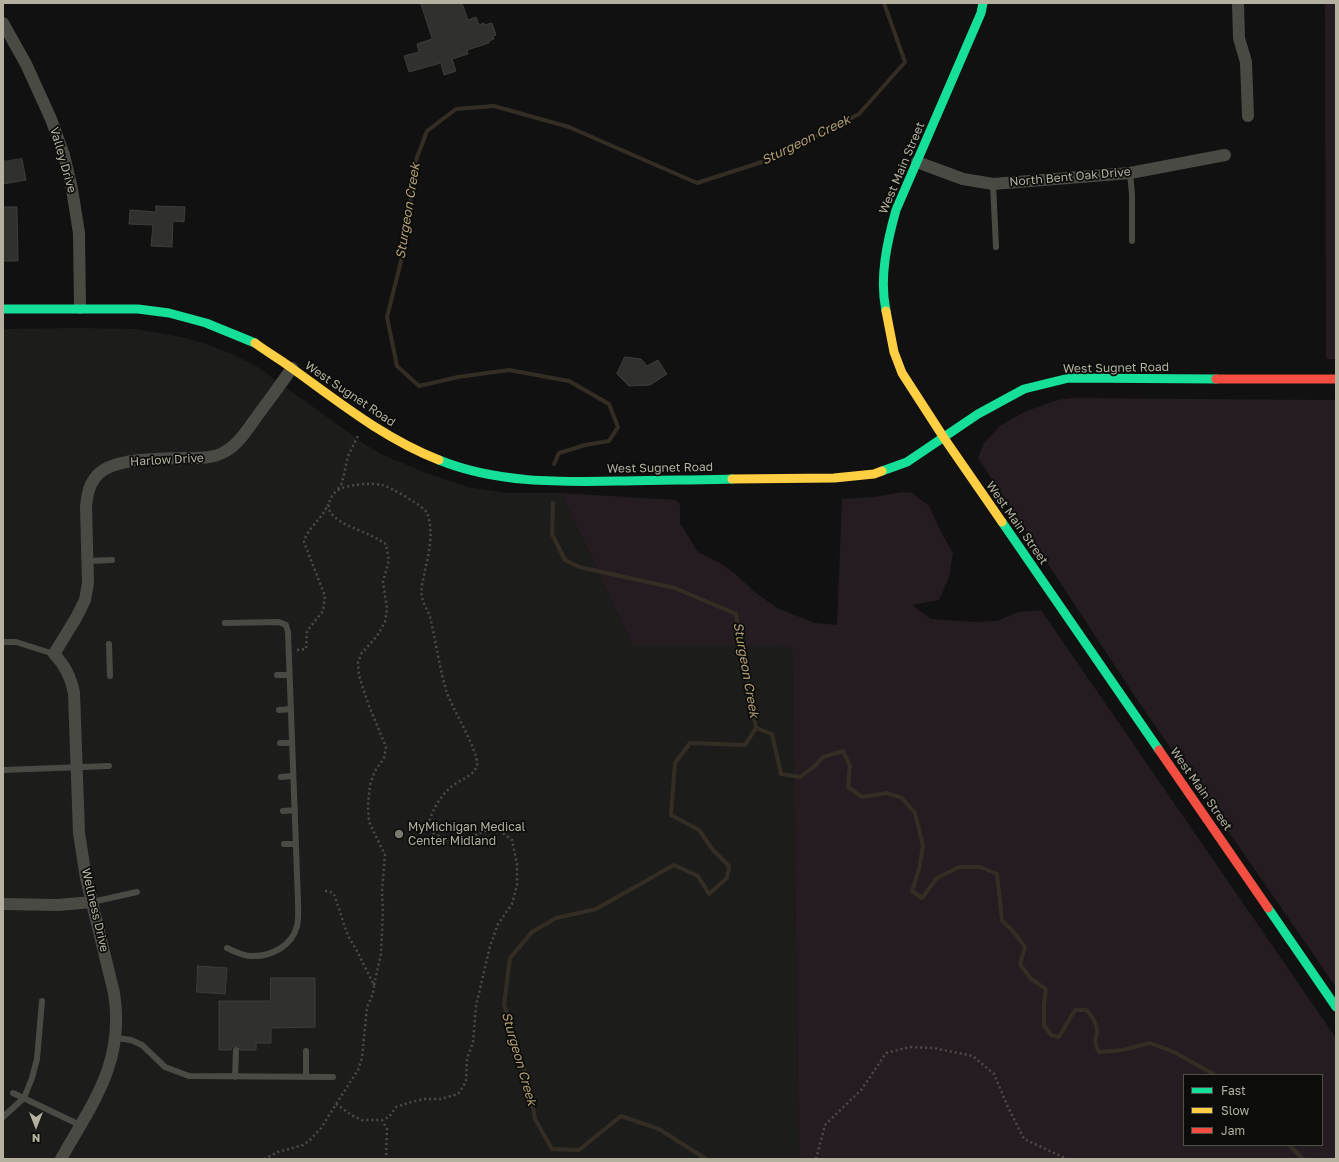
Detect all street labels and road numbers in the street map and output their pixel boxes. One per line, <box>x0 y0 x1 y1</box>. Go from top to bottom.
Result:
street label: West Main Street <box>876 120 928 216</box>
street label: Valley Drive <box>47 125 79 195</box>
street label: North Bent Oak Drive <box>1009 165 1131 189</box>
street label: West Sugnet Road <box>302 358 398 430</box>
street label: West Sugnet Road <box>1063 360 1169 376</box>
street label: Harlow Drive <box>130 451 204 469</box>
street label: West Sugnet Road <box>607 460 713 476</box>
street label: West Main Street <box>983 479 1051 567</box>
street label: West Main Street <box>1167 745 1235 833</box>
street label: Wellness Drive <box>78 867 112 953</box>

